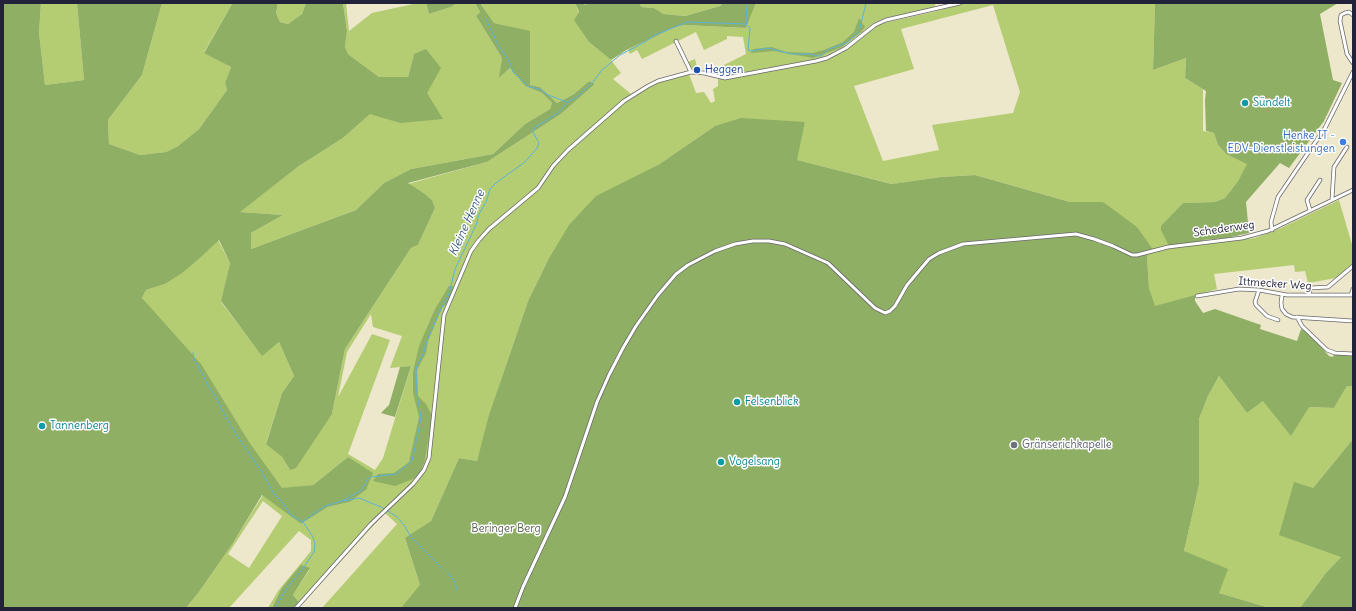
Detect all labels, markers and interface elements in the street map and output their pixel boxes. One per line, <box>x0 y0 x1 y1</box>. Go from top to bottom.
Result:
place label: Heggen <box>705 63 743 77</box>
marker: Heggen <box>692 65 702 75</box>
place label: Sündelt <box>1253 96 1290 110</box>
marker: Sündelt <box>1240 98 1250 108</box>
place label: Henke IT - EDV-Dienstleistungen <box>1227 129 1335 155</box>
marker: Henke IT - EDV-Dienstleistungen <box>1338 137 1348 147</box>
water label: Kleine Henne <box>446 188 488 258</box>
street label: Schederweg <box>1193 218 1255 240</box>
street label: Ittmecker Weg <box>1238 275 1312 293</box>
place label: Felsenblick <box>745 395 799 409</box>
marker: Felsenblick <box>732 397 742 407</box>
place label: Tannenberg <box>50 419 109 433</box>
marker: Tannenberg <box>37 421 47 431</box>
place label: Gränserichkapelle <box>1022 438 1112 452</box>
marker: Gränserichkapelle <box>1009 440 1019 450</box>
place label: Vogelsang <box>729 455 780 469</box>
marker: Vogelsang <box>716 457 726 467</box>
park label: Beringer Berg <box>471 522 541 536</box>

